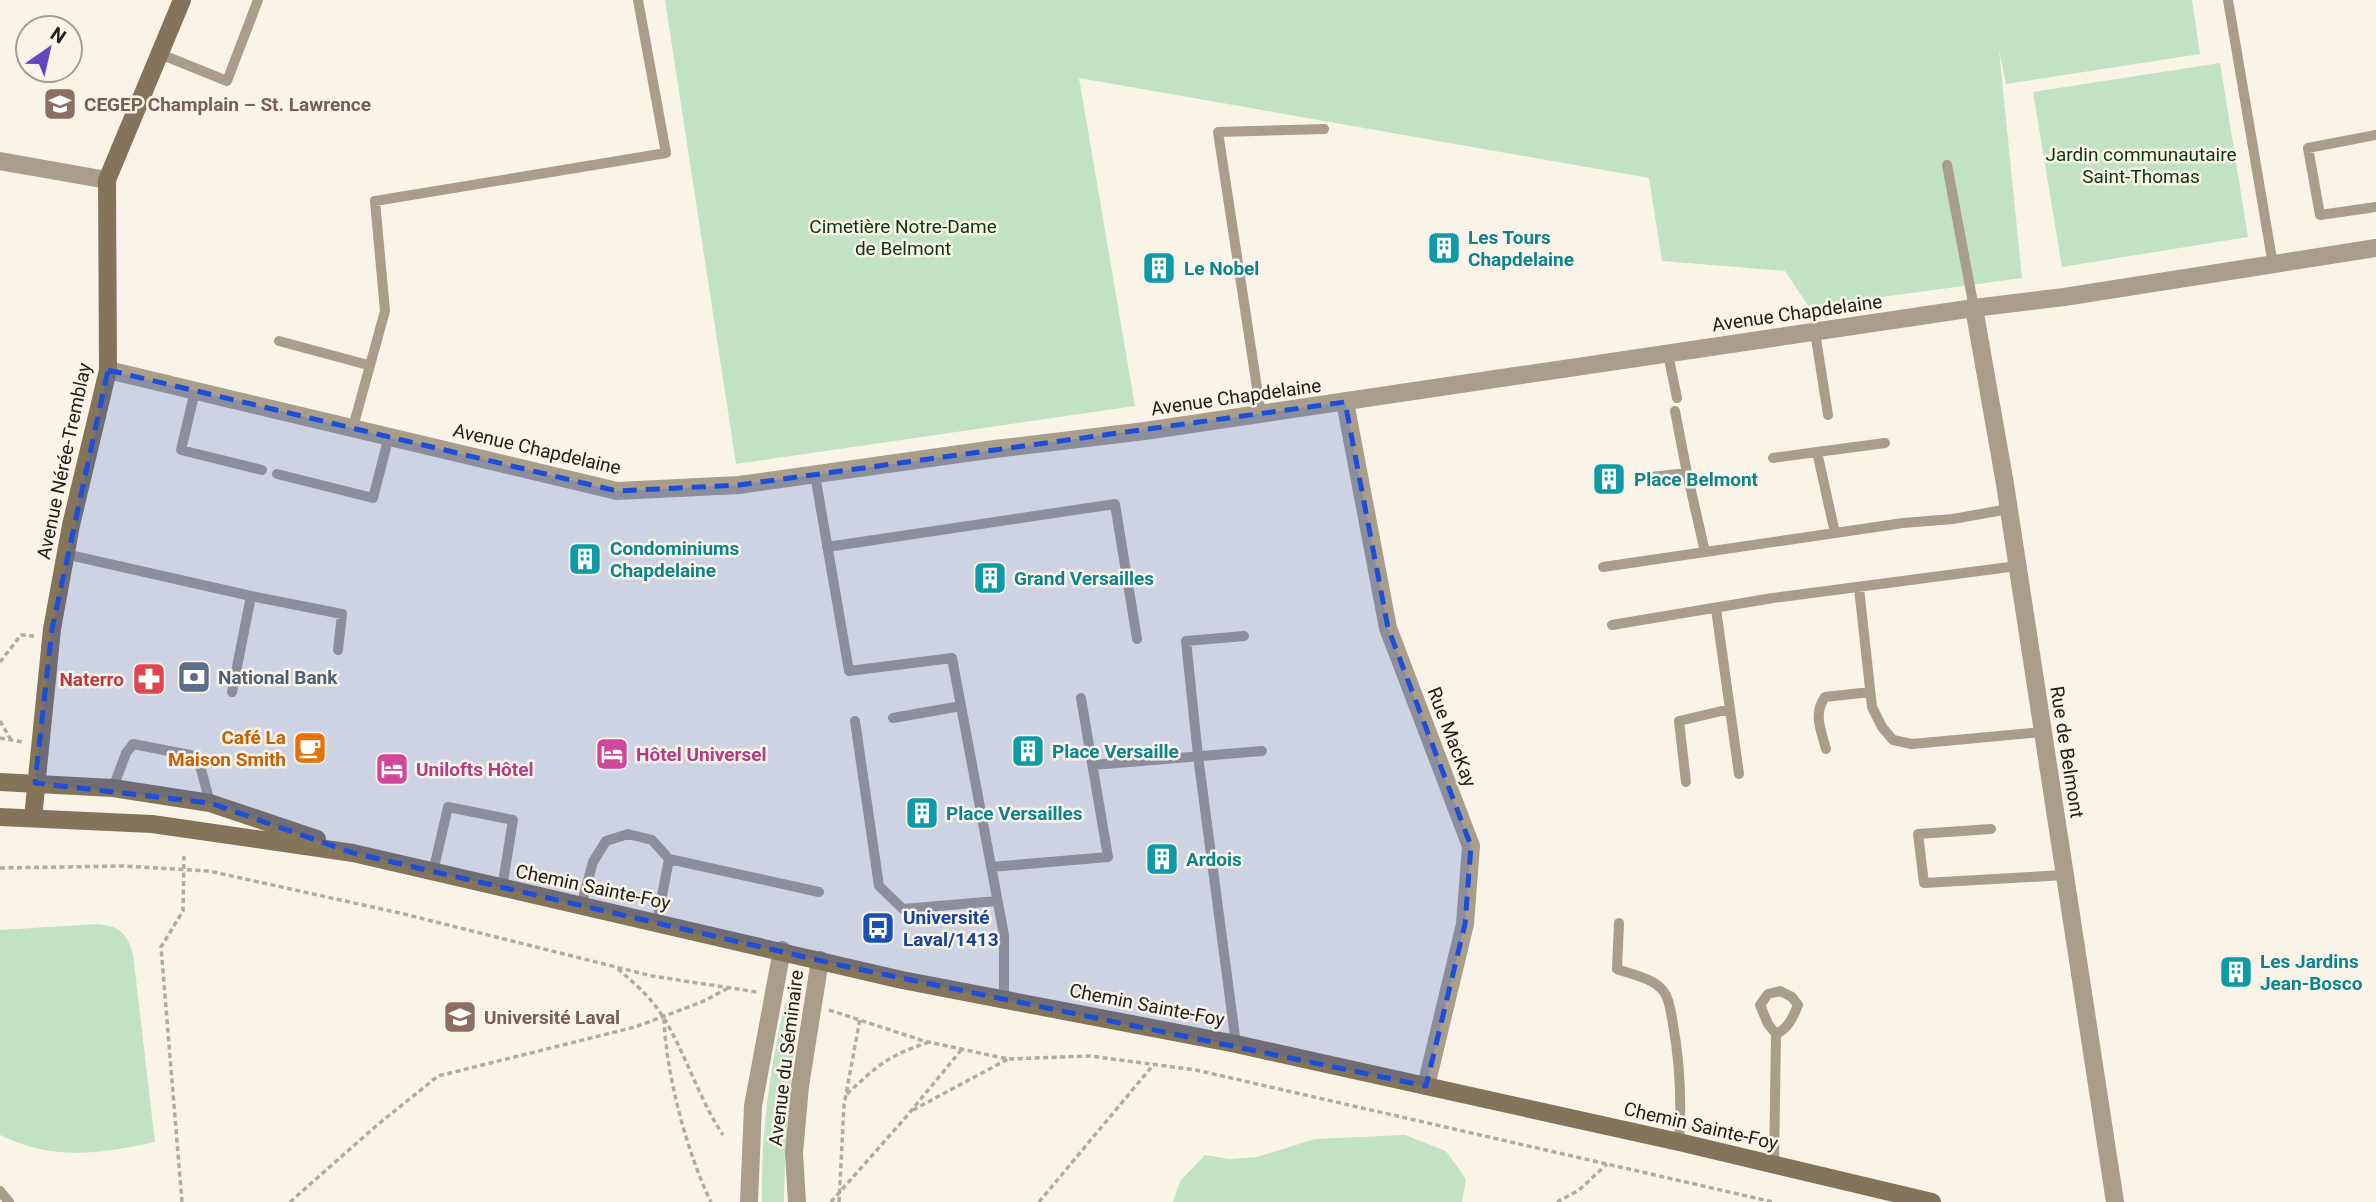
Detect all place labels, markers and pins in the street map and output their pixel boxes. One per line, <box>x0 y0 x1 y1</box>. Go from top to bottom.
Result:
school or university icon: CEGEP Champlain – St. Lawrence <box>41 85 79 123</box>
place label: CEGEP Champlain – St. Lawrence <box>84 93 371 116</box>
place label: Les Tours Chapdelaine <box>1468 226 1574 271</box>
building icon: Les Tours Chapdelaine <box>1425 229 1463 267</box>
building icon: Le Nobel <box>1140 249 1178 287</box>
place label: Le Nobel <box>1184 257 1259 280</box>
building icon: Place Belmont <box>1590 460 1628 498</box>
place label: Place Belmont <box>1634 468 1759 491</box>
place label: Condominiums Chapdelaine <box>610 537 739 582</box>
building icon: Condominiums Chapdelaine <box>566 540 604 578</box>
building icon: Grand Versailles <box>971 559 1009 597</box>
place label: Grand Versailles <box>1014 567 1154 590</box>
bank icon: National Bank <box>175 658 213 696</box>
pharmacy icon: Naterro <box>130 660 168 698</box>
place label: National Bank <box>218 666 338 689</box>
place label: Naterro <box>59 668 124 691</box>
place label: Café La Maison Smith <box>168 726 286 771</box>
cafe icon: Café La Maison Smith <box>291 729 329 767</box>
building icon: Place Versaille <box>1009 732 1047 770</box>
hotel icon: Hôtel Universel <box>593 735 631 773</box>
place label: Place Versaille <box>1052 740 1179 763</box>
place label: Hôtel Universel <box>636 743 767 766</box>
hotel icon: Unilofts Hôtel <box>373 750 411 788</box>
place label: Unilofts Hôtel <box>416 758 534 781</box>
building icon: Place Versailles <box>903 794 941 832</box>
place label: Place Versailles <box>946 802 1083 825</box>
building icon: Ardois <box>1143 840 1181 878</box>
place label: Ardois <box>1186 848 1242 871</box>
place label: Université Laval/1413 <box>903 906 999 951</box>
bus stop icon: Université Laval/1413 <box>859 909 897 947</box>
place label: Les Jardins Jean-Bosco <box>2260 950 2363 995</box>
building icon: Les Jardins Jean-Bosco <box>2217 953 2255 991</box>
school or university icon: Université Laval <box>441 998 479 1036</box>
place label: Université Laval <box>484 1006 620 1029</box>

